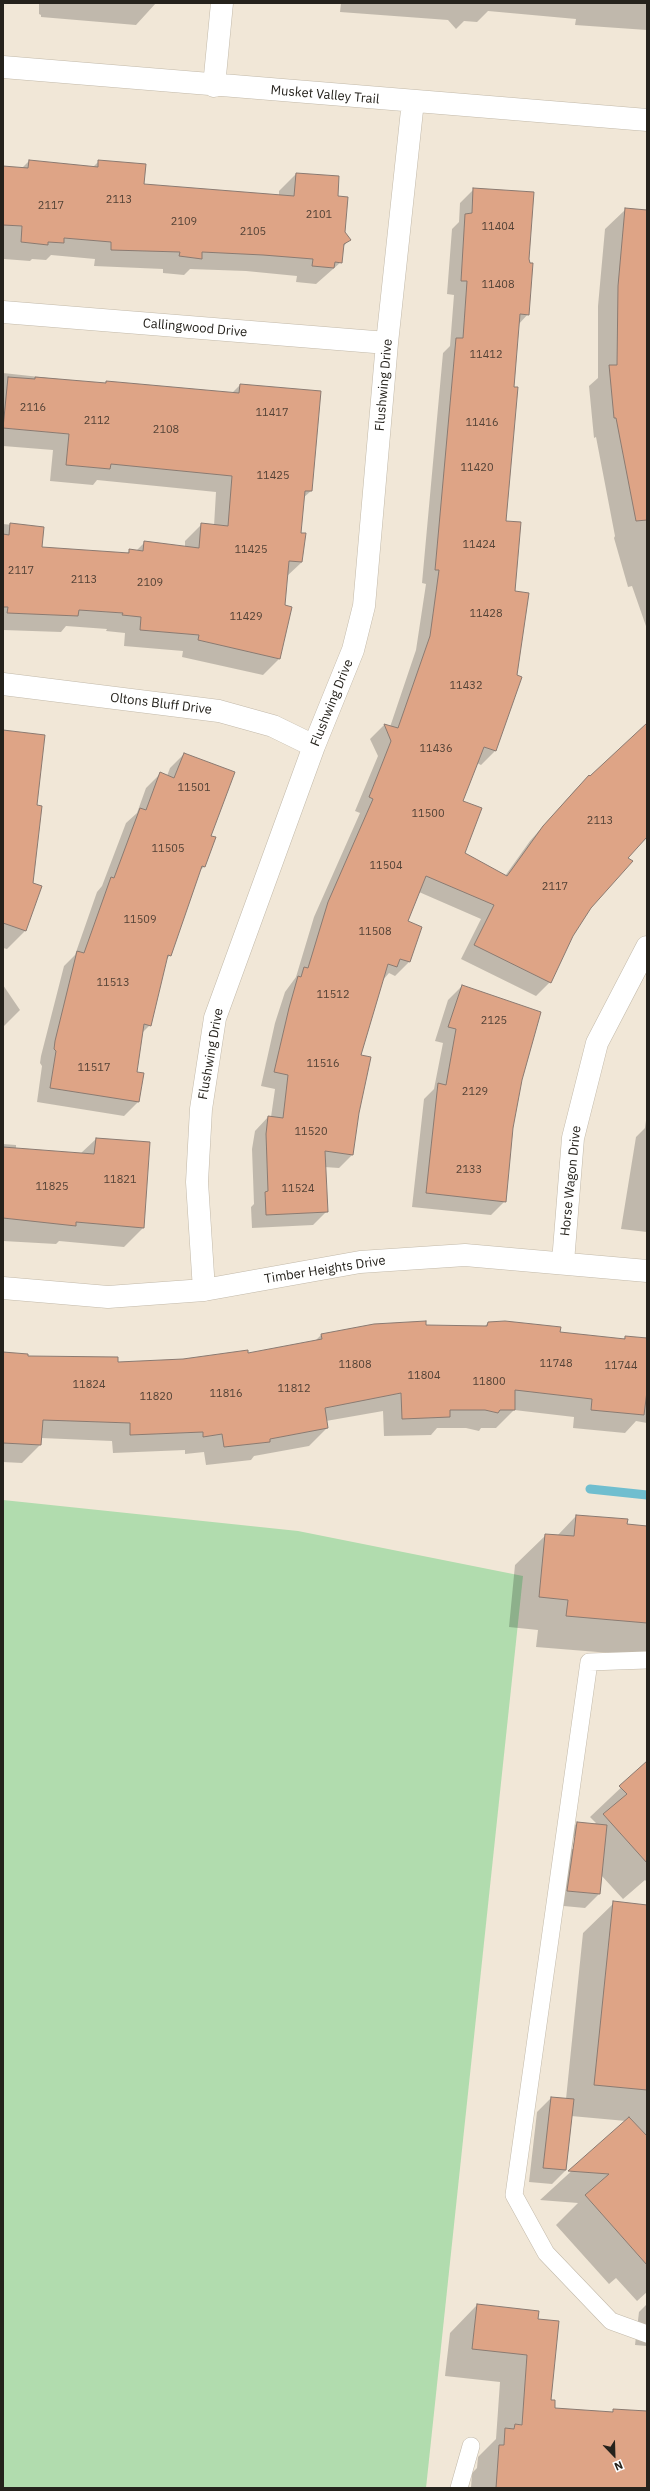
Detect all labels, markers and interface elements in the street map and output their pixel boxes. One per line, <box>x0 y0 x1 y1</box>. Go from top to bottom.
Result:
street label: Musket Valley Trail <box>270 82 380 108</box>
house number: 2113 <box>106 193 132 207</box>
house number: 2117 <box>38 199 64 213</box>
house number: 2101 <box>306 208 332 222</box>
house number: 2109 <box>171 215 197 229</box>
house number: 11404 <box>482 220 514 234</box>
house number: 2105 <box>240 225 266 239</box>
house number: 11408 <box>482 278 514 292</box>
street label: Callingwood Drive <box>142 316 248 340</box>
street label: Flushwing Drive <box>372 338 396 432</box>
house number: 11412 <box>470 348 502 362</box>
house number: 2116 <box>20 401 46 415</box>
house number: 11417 <box>256 406 288 420</box>
house number: 2112 <box>84 414 110 428</box>
house number: 11416 <box>466 416 498 430</box>
house number: 2108 <box>153 423 179 437</box>
house number: 11420 <box>461 461 493 475</box>
house number: 11425 <box>257 469 289 483</box>
house number: 11424 <box>463 538 495 552</box>
house number: 11425 <box>235 543 267 557</box>
house number: 2117 <box>8 564 34 578</box>
house number: 2113 <box>71 573 97 587</box>
house number: 2109 <box>137 576 163 590</box>
house number: 11428 <box>470 607 502 621</box>
house number: 11429 <box>230 610 262 624</box>
street label: Flushwing Drive <box>307 657 357 749</box>
house number: 11432 <box>450 679 482 693</box>
street label: Oltons Bluff Drive <box>109 690 213 718</box>
house number: 11436 <box>420 742 452 756</box>
house number: 11501 <box>178 781 210 795</box>
house number: 11500 <box>412 807 444 821</box>
house number: 2113 <box>587 814 613 828</box>
house number: 11505 <box>152 842 184 856</box>
house number: 11504 <box>370 859 402 873</box>
house number: 2117 <box>542 880 568 894</box>
house number: 11509 <box>124 913 156 927</box>
house number: 11508 <box>359 925 391 939</box>
house number: 11513 <box>97 976 129 990</box>
house number: 11512 <box>317 988 349 1002</box>
street label: Flushwing Drive <box>195 1007 227 1101</box>
house number: 2125 <box>481 1014 507 1028</box>
house number: 11516 <box>307 1057 339 1071</box>
house number: 11517 <box>78 1061 110 1075</box>
house number: 2129 <box>462 1085 488 1099</box>
house number: 11520 <box>295 1125 327 1139</box>
street label: Horse Wagon Drive <box>557 1125 585 1237</box>
house number: 2133 <box>456 1163 482 1177</box>
house number: 11821 <box>104 1173 136 1187</box>
house number: 11825 <box>36 1180 68 1194</box>
house number: 11524 <box>282 1182 314 1196</box>
street label: Timber Heights Drive <box>263 1253 387 1287</box>
house number: 11748 <box>540 1357 572 1371</box>
house number: 11808 <box>339 1358 371 1372</box>
house number: 11744 <box>605 1359 637 1373</box>
house number: 11804 <box>408 1369 440 1383</box>
house number: 11800 <box>473 1375 505 1389</box>
house number: 11824 <box>73 1378 105 1392</box>
house number: 11812 <box>278 1382 310 1396</box>
house number: 11816 <box>210 1387 242 1401</box>
house number: 11820 <box>140 1390 172 1404</box>
north arrow <box>594 2435 634 2475</box>
text: N <box>612 2458 625 2474</box>

